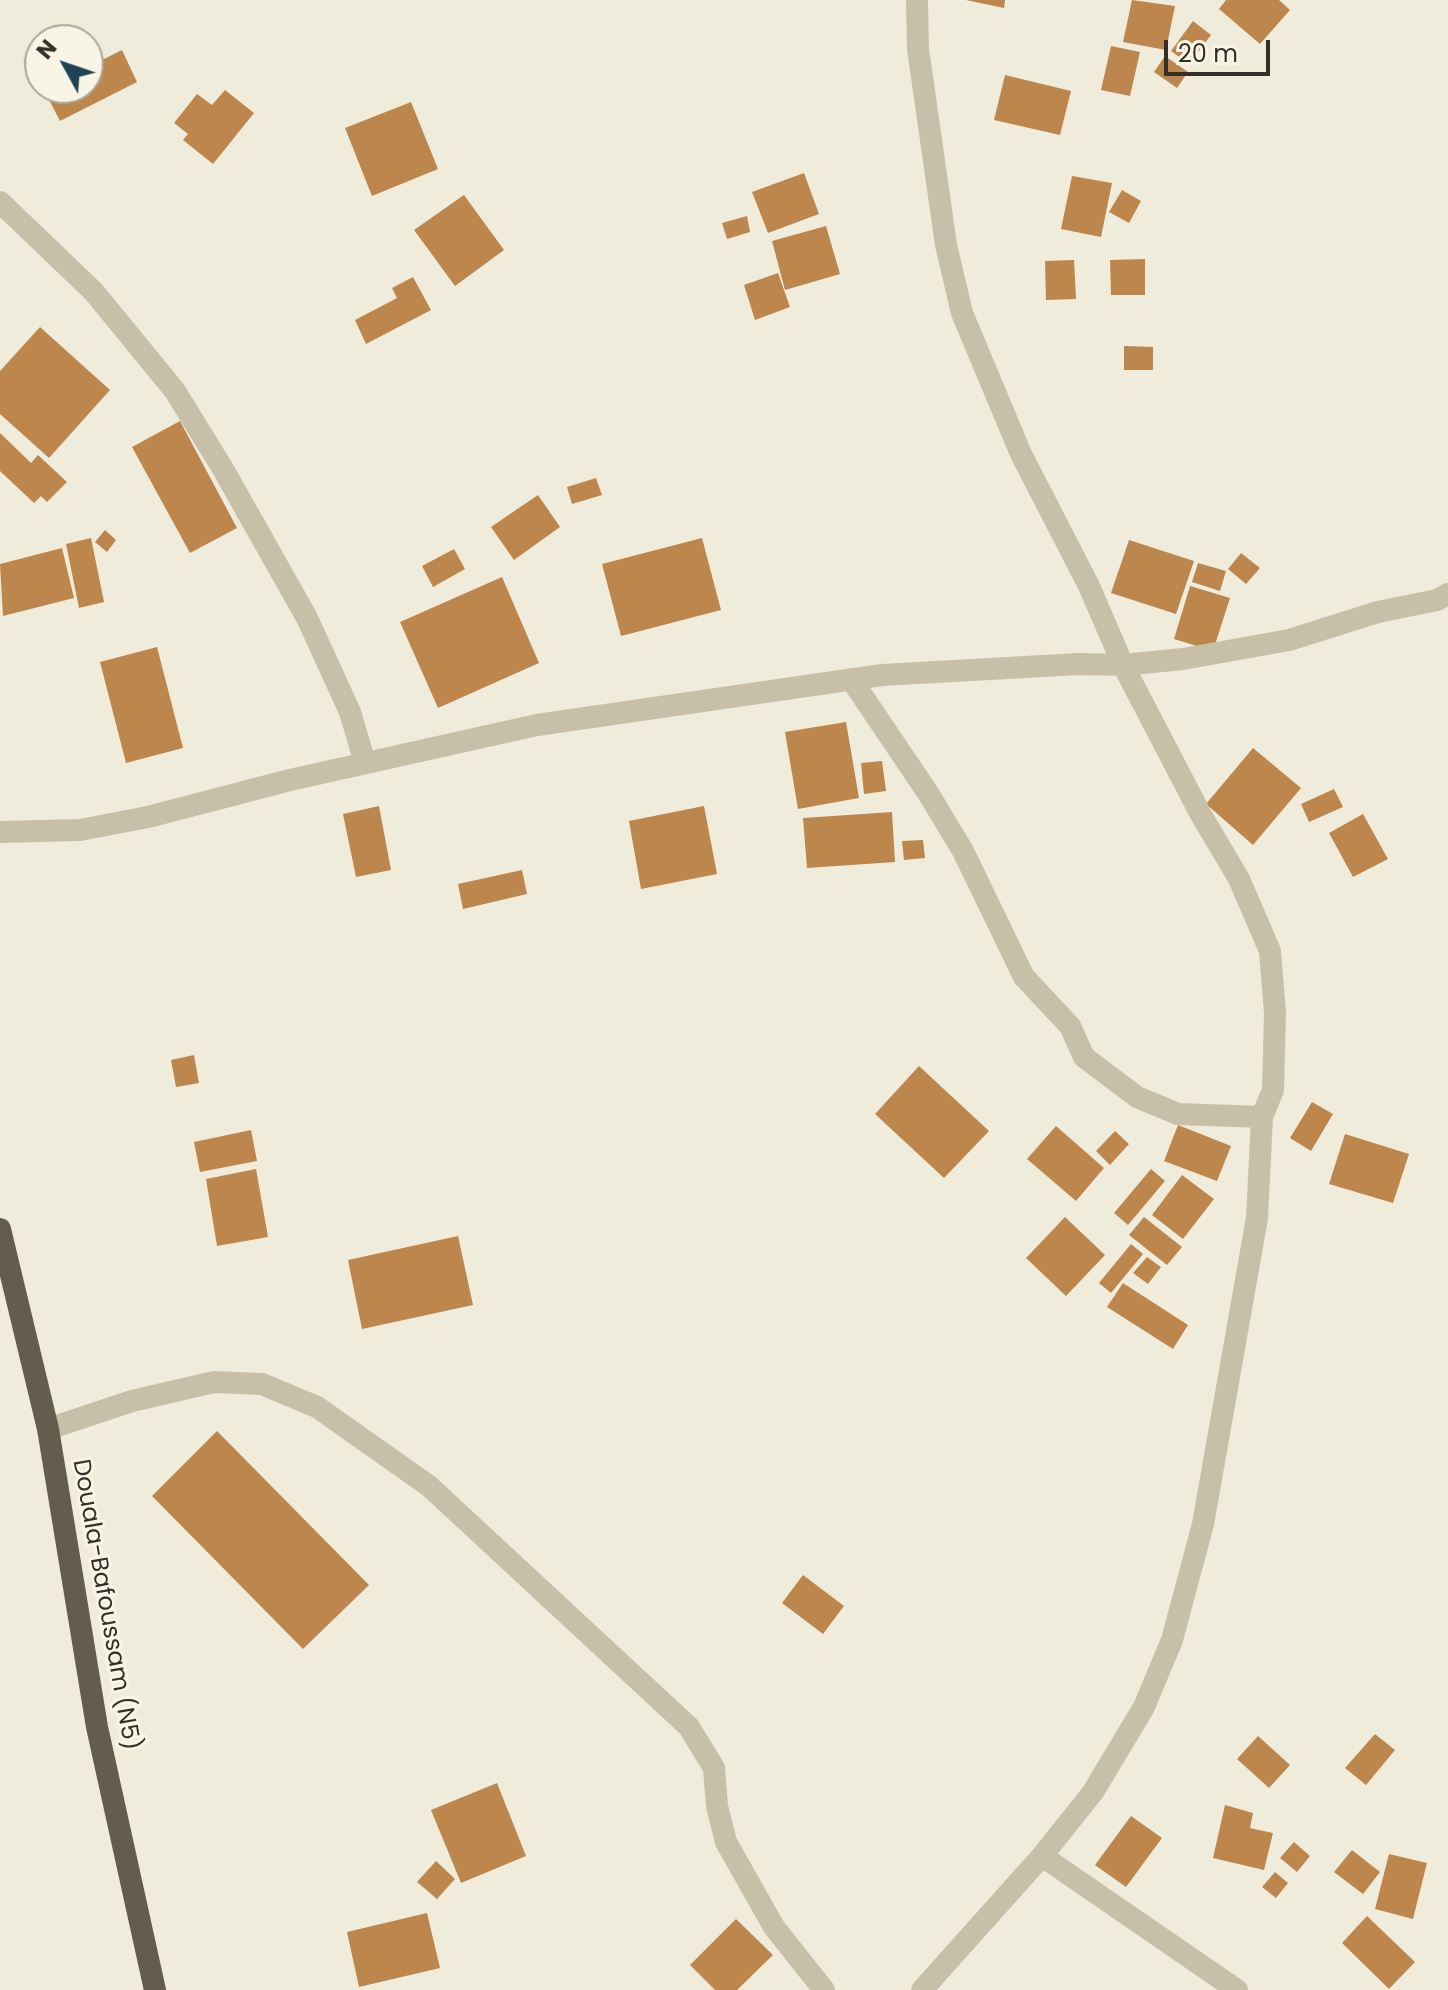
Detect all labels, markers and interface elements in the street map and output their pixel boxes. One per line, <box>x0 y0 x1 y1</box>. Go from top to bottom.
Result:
north arrow <box>24 24 104 104</box>
scale bar <box>1168 24 1274 74</box>
text: N <box>30 33 64 66</box>
text: 20 m <box>1178 37 1238 70</box>
street label: Douala-Bafoussam (N5) <box>65 1457 145 1753</box>

